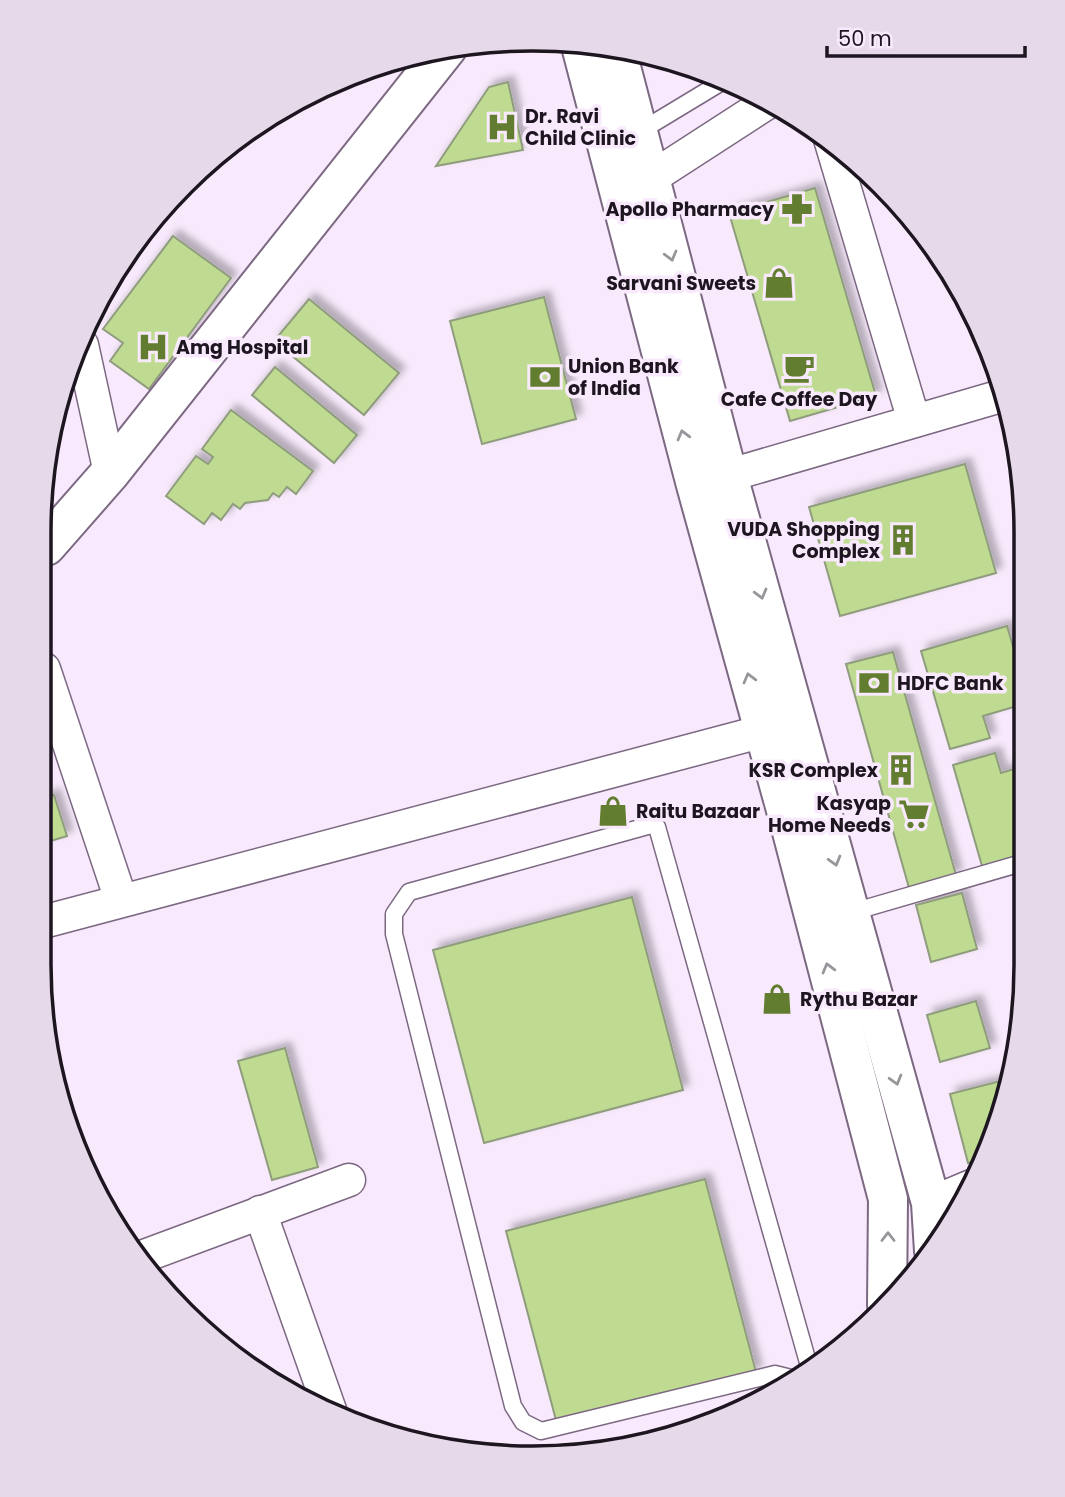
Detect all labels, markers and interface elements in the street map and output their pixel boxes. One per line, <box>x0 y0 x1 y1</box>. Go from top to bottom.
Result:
scale bar <box>827 14 1025 58</box>
text: 50 m <box>838 24 892 53</box>
place label: Dr. Ravi Child Clinic <box>525 103 636 152</box>
hospital icon: Dr. Ravi Child Clinic <box>485 110 519 144</box>
pharmacy icon: Apollo Pharmacy <box>780 192 814 226</box>
place label: Apollo Pharmacy <box>605 196 775 223</box>
one-way arrow <box>663 250 677 262</box>
shop icon: Sarvani Sweets <box>762 266 796 300</box>
place label: Sarvani Sweets <box>606 270 756 297</box>
hospital icon: Amg Hospital <box>136 330 170 364</box>
place label: Amg Hospital <box>176 334 308 361</box>
cafe icon: Cafe Coffee Day <box>782 351 816 385</box>
place label: Union Bank of India <box>568 353 679 402</box>
bank icon: Union Bank of India <box>528 360 562 394</box>
place label: Cafe Coffee Day <box>721 386 878 413</box>
one-way arrow <box>676 429 691 441</box>
place label: VUDA Shopping Complex <box>727 516 881 565</box>
building icon: VUDA Shopping Complex <box>886 523 920 557</box>
one-way arrow <box>753 588 767 600</box>
bank icon: HDFC Bank <box>857 666 891 700</box>
place label: HDFC Bank <box>897 670 1004 697</box>
one-way arrow <box>743 672 757 684</box>
building icon: KSR Complex <box>884 753 918 787</box>
place label: KSR Complex <box>749 757 879 784</box>
place label: Kasyap Home Needs <box>768 790 891 839</box>
shop icon: Raitu Bazaar <box>596 794 630 828</box>
supermarket icon: Kasyap Home Needs <box>897 797 931 831</box>
place label: Raitu Bazaar <box>636 798 760 825</box>
one-way arrow <box>826 855 841 867</box>
one-way arrow <box>822 962 836 974</box>
shop icon: Rythu Bazar <box>760 982 794 1016</box>
place label: Rythu Bazar <box>800 986 918 1013</box>
one-way arrow <box>888 1074 902 1086</box>
one-way arrow <box>880 1231 895 1242</box>

